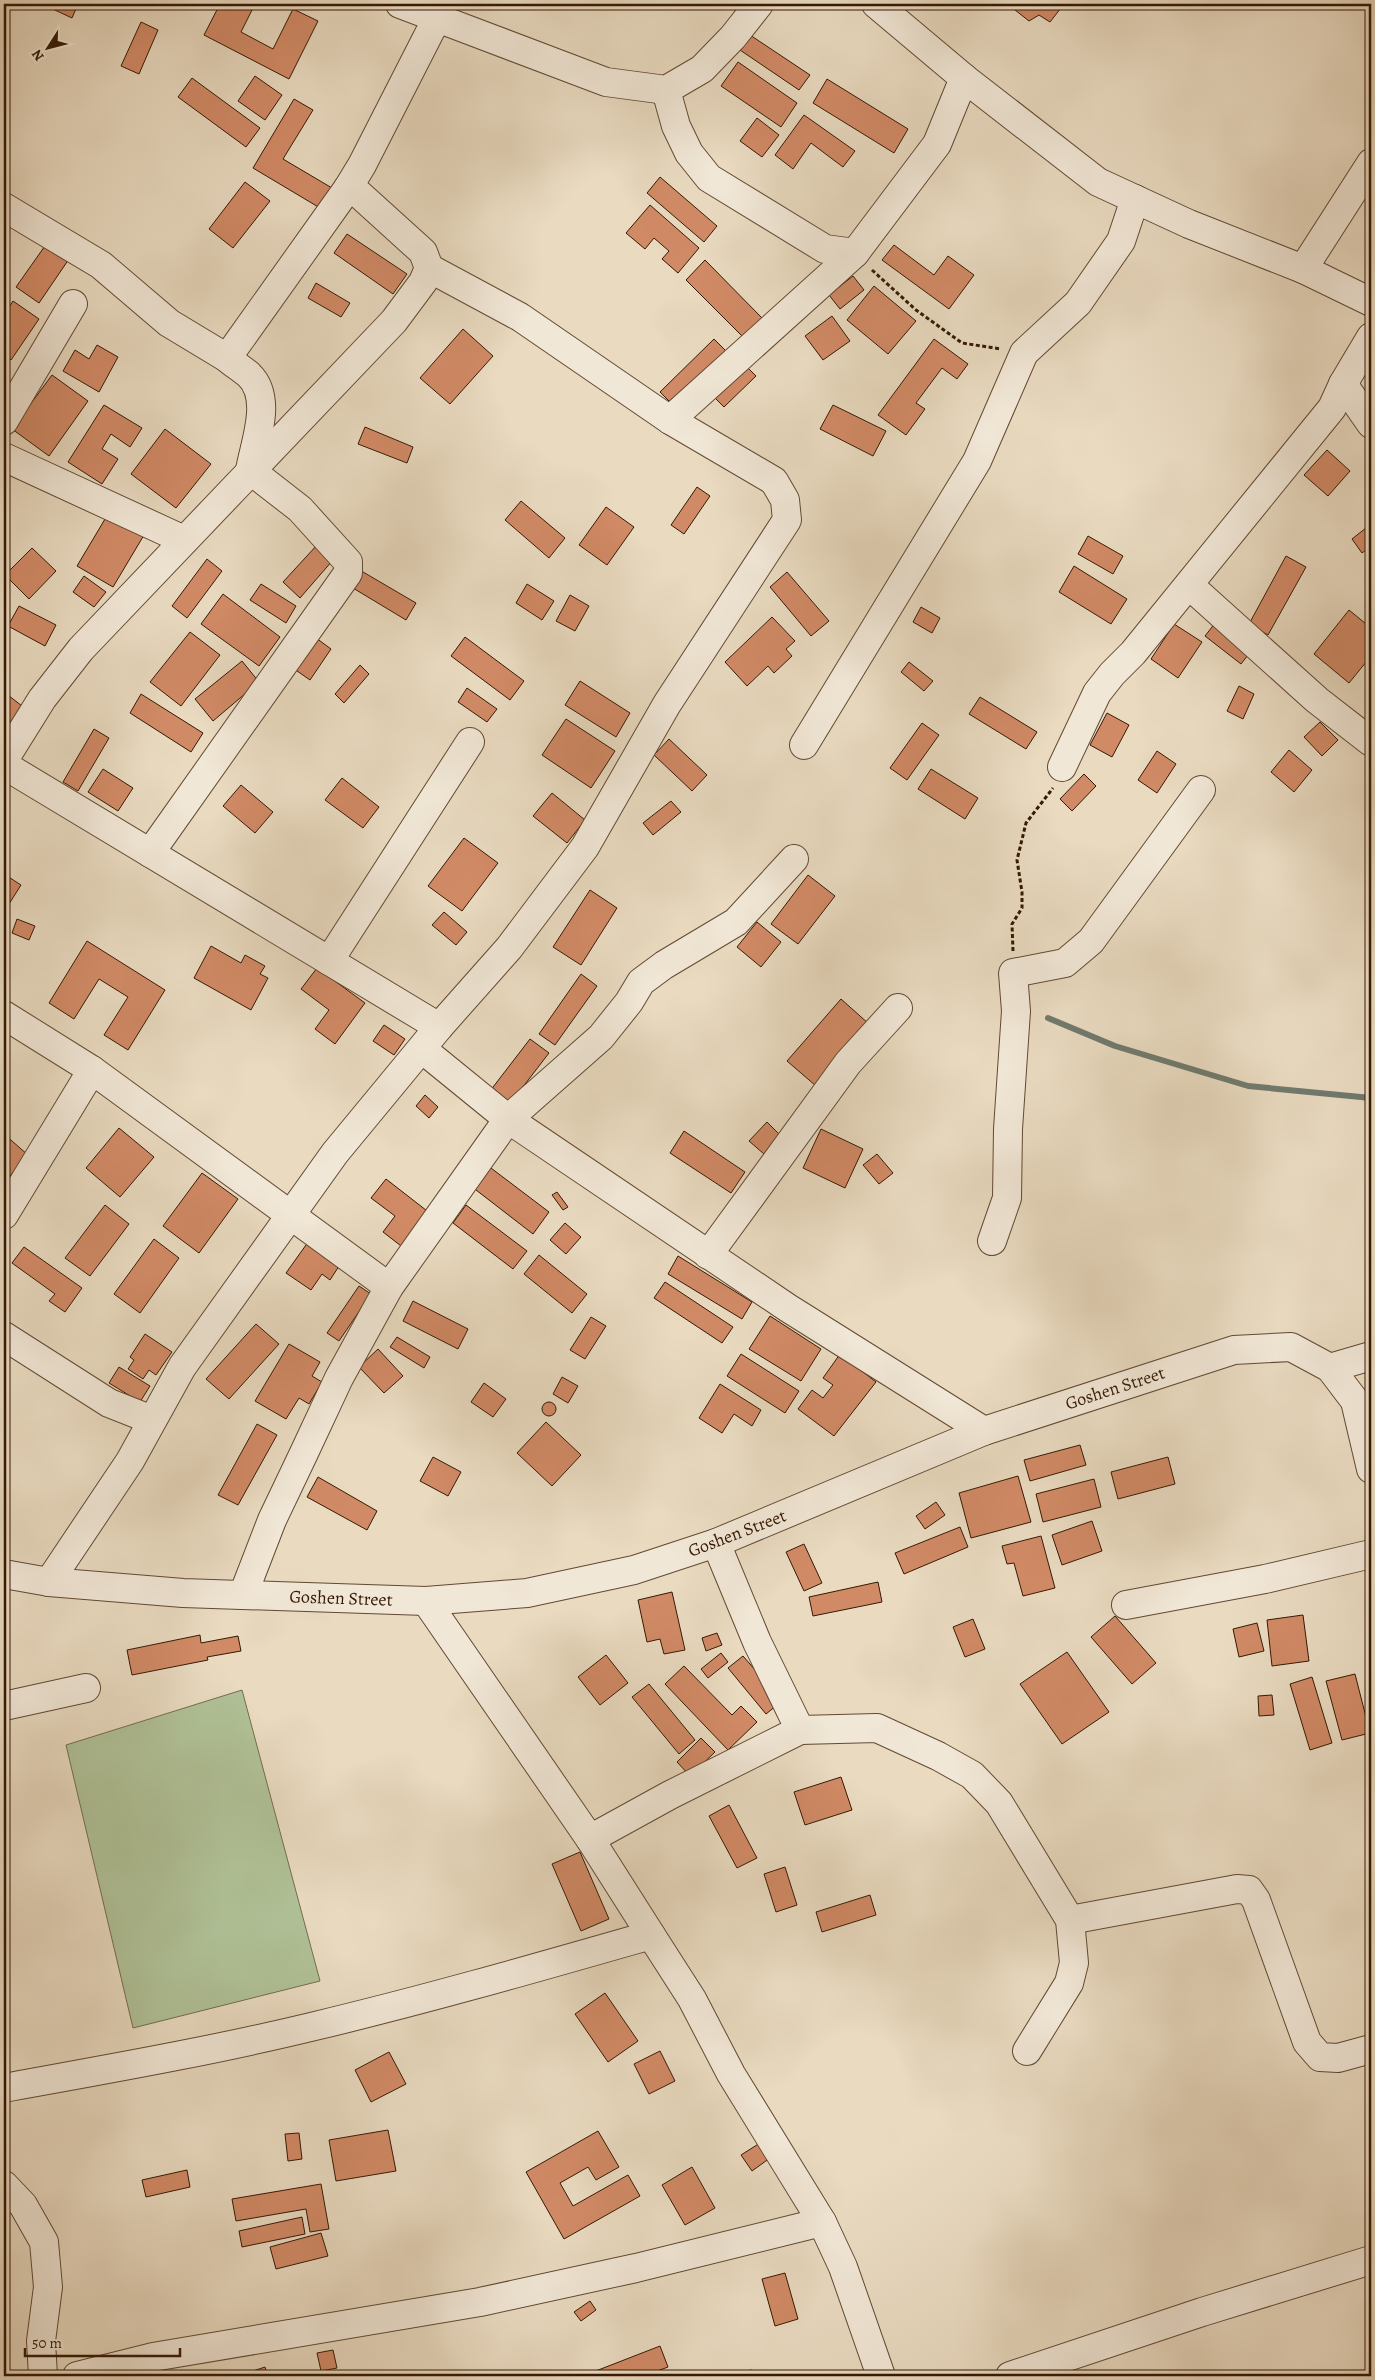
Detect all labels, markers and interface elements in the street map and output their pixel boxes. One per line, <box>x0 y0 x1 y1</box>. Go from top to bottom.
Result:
north arrow <box>22 22 72 72</box>
text: N <box>27 46 49 65</box>
street label: Goshen Street <box>1062 1361 1168 1415</box>
street label: Goshen Street <box>685 1503 790 1563</box>
street label: Goshen Street <box>289 1584 393 1612</box>
scale bar <box>25 2325 180 2357</box>
text: 50 m <box>32 2333 62 2353</box>

